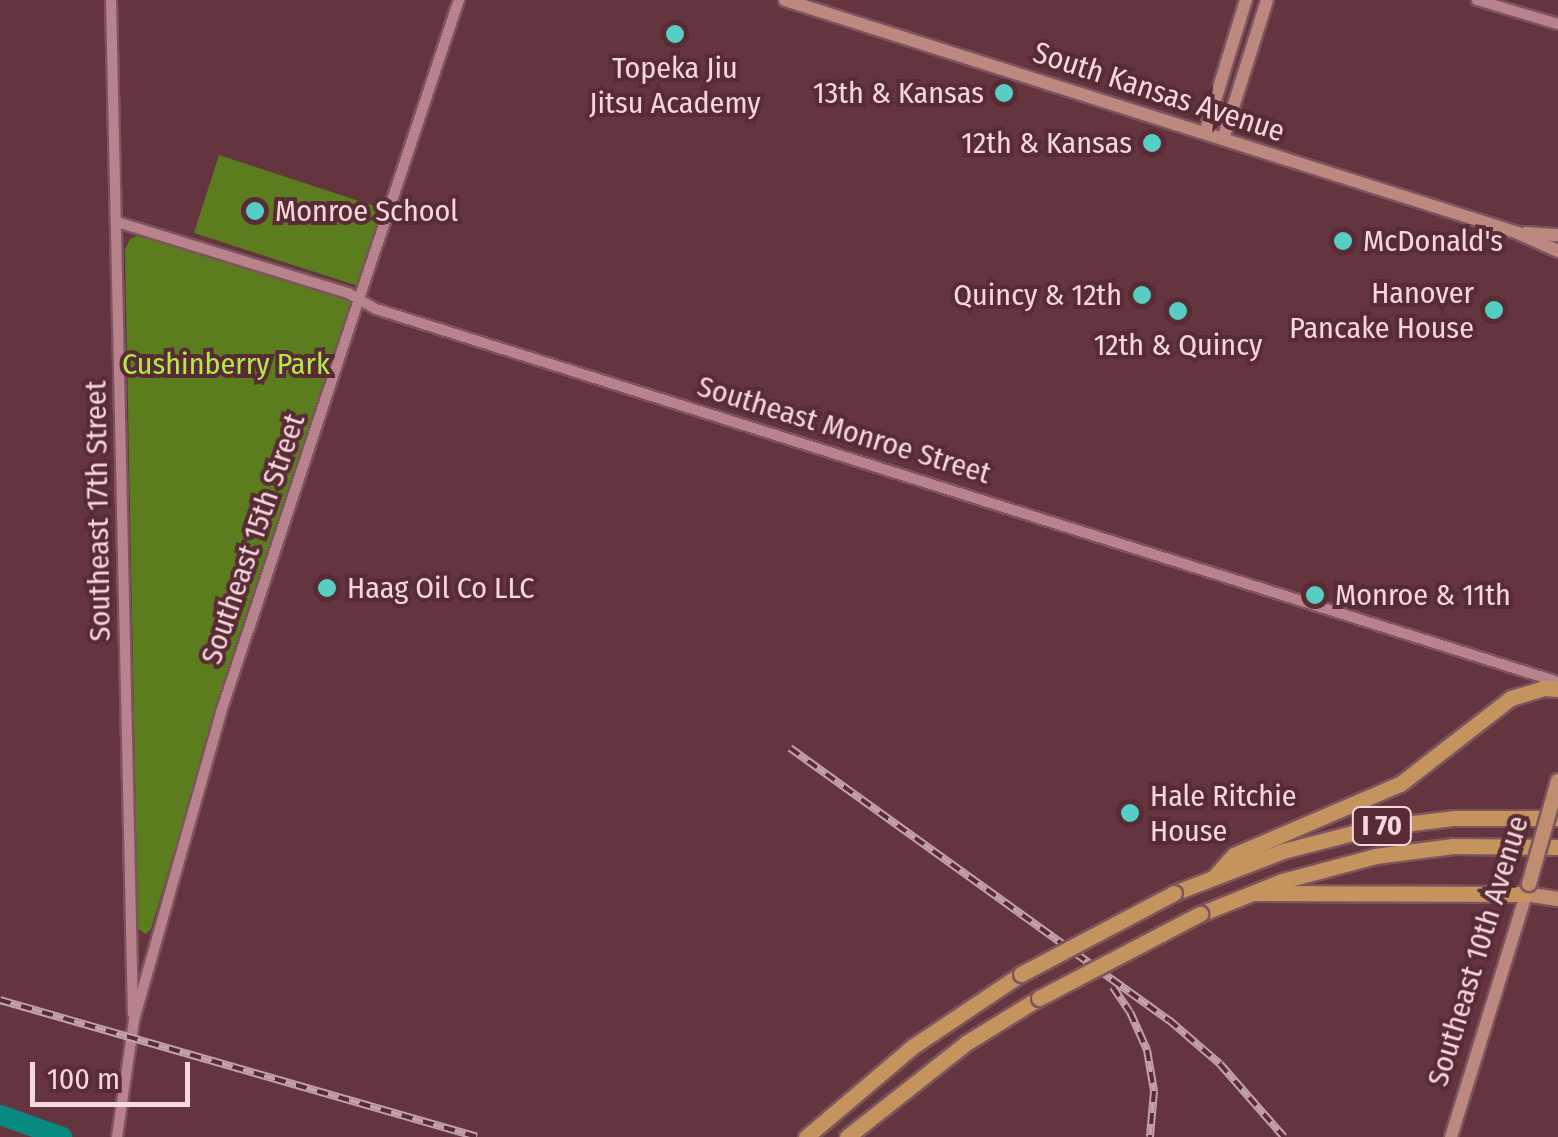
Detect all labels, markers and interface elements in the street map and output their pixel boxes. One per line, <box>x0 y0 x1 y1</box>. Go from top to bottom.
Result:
marker: Topeka Jiu Jitsu Academy <box>664 23 686 45</box>
street label: South Kansas Avenue <box>1029 34 1289 150</box>
place label: Topeka Jiu Jitsu Academy <box>589 50 761 120</box>
place label: 13th & Kansas <box>813 75 984 111</box>
marker: 13th & Kansas <box>993 82 1015 104</box>
place label: 12th & Kansas <box>961 125 1132 161</box>
marker: 12th & Kansas <box>1141 132 1163 154</box>
place label: Monroe School <box>275 193 458 229</box>
marker: Monroe School <box>244 200 266 222</box>
place label: McDonald's <box>1363 223 1503 259</box>
marker: McDonald's <box>1332 230 1354 252</box>
place label: Hanover Pancake House <box>1289 275 1474 346</box>
place label: Quincy & 12th <box>953 277 1122 313</box>
marker: Quincy & 12th <box>1131 284 1153 306</box>
marker: Hanover Pancake House <box>1483 299 1505 321</box>
marker: 12th & Quincy <box>1167 300 1189 322</box>
place label: 12th & Quincy <box>1094 327 1262 363</box>
park label: Cushinberry Park <box>122 346 330 382</box>
street label: Southeast Monroe Street <box>693 368 995 492</box>
street label: Southeast 17th Street <box>78 380 118 642</box>
street label: Southeast 15th Street <box>193 409 313 669</box>
place label: Haag Oil Co LLC <box>347 570 535 606</box>
marker: Haag Oil Co LLC <box>316 577 338 599</box>
place label: Monroe & 11th <box>1335 577 1511 613</box>
marker: Monroe & 11th <box>1304 584 1326 606</box>
place label: Hale Ritchie House <box>1150 778 1297 848</box>
marker: Hale Ritchie House <box>1119 802 1141 824</box>
road number: I 70 <box>1350 803 1414 849</box>
street label: Southeast 10th Avenue <box>1420 811 1536 1091</box>
scale bar <box>35 1042 195 1104</box>
text: 100 m <box>47 1061 120 1097</box>

